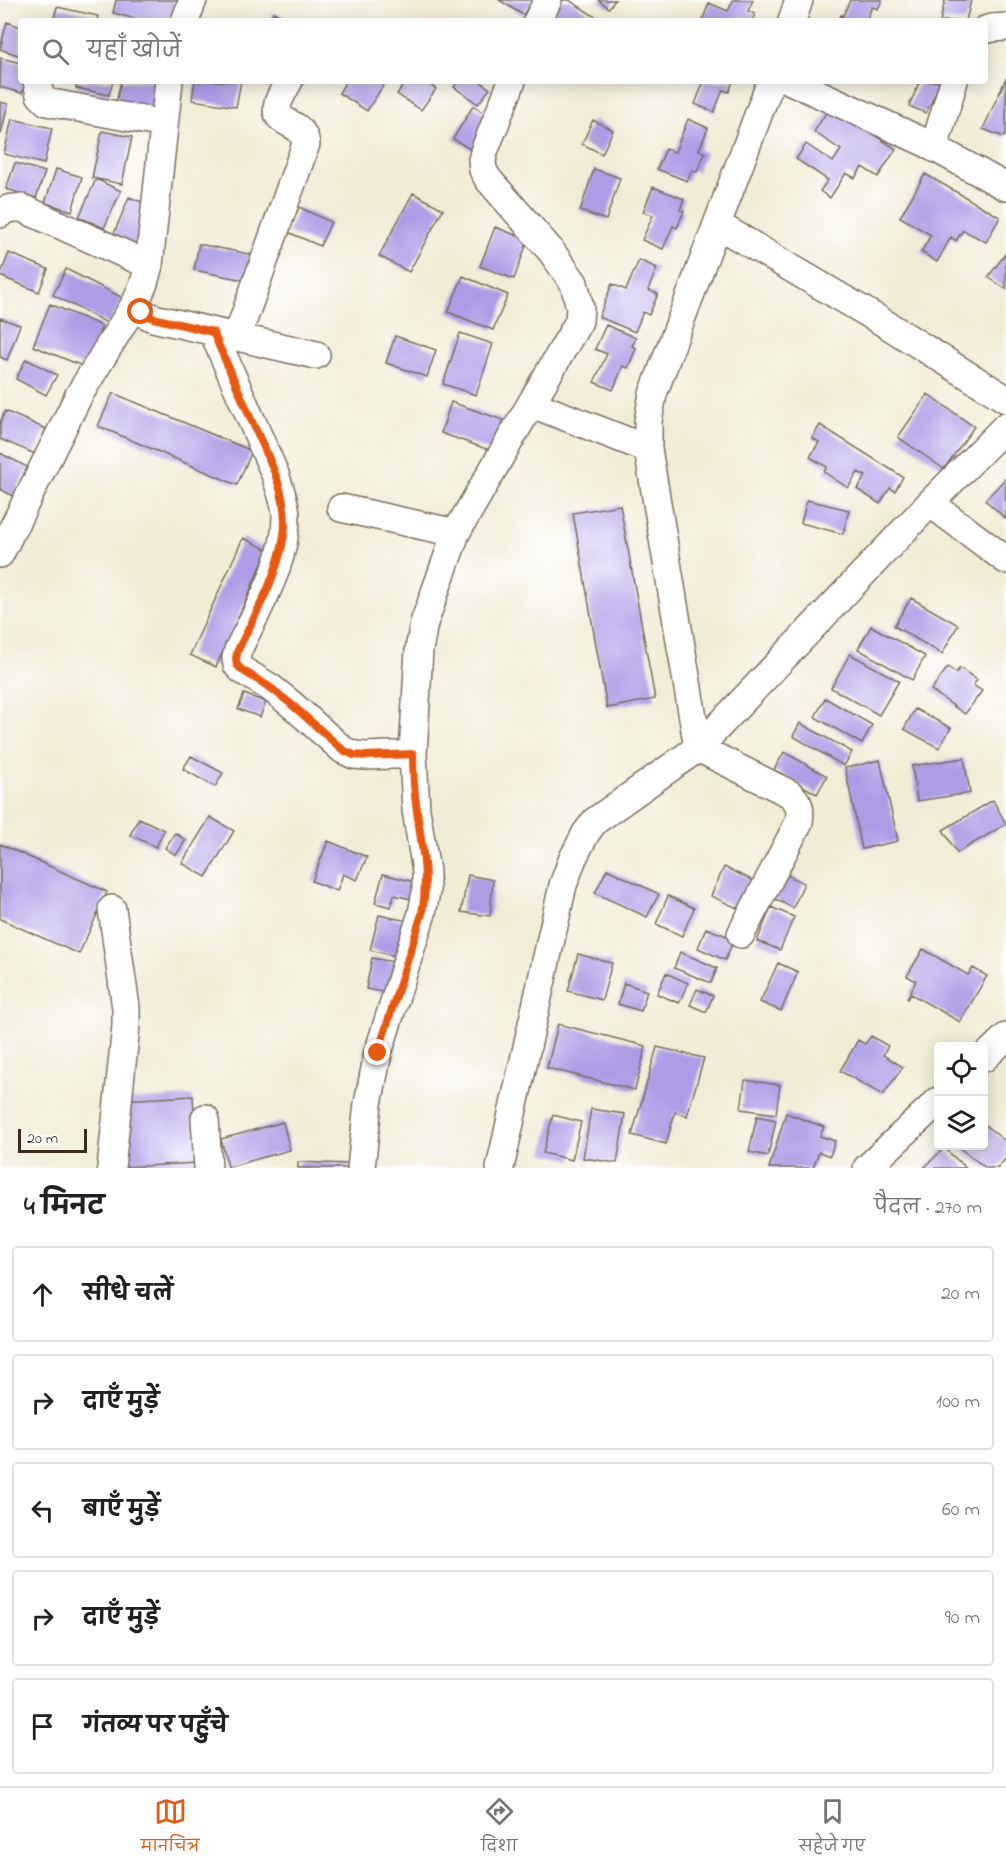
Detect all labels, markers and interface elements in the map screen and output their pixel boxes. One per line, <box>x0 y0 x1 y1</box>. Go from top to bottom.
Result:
search box <box>18 18 988 84</box>
icon: search <box>39 35 72 68</box>
text: यहाँ खोजें <box>87 36 181 68</box>
route start <box>127 298 153 324</box>
route end <box>364 1039 390 1065</box>
map controls <box>934 1042 988 1150</box>
button: locate <box>934 1042 988 1096</box>
button: layers <box>934 1096 988 1150</box>
scale bar <box>18 1126 87 1154</box>
text: 20 m <box>27 1127 58 1151</box>
text: 4 मिनट <box>24 1189 104 1227</box>
text: पैदल · 270 m <box>874 1194 982 1223</box>
icon: ahead <box>26 1278 59 1311</box>
text: सीधे चलें <box>83 1279 173 1311</box>
text: 20 m <box>941 1280 980 1309</box>
icon: right <box>26 1386 59 1419</box>
text: दाएँ मुड़ें <box>83 1387 159 1419</box>
text: 100 m <box>936 1388 980 1417</box>
icon: left <box>26 1494 59 1527</box>
text: बाएँ मुड़ें <box>83 1495 160 1527</box>
text: 60 m <box>942 1496 980 1525</box>
icon: right <box>26 1602 59 1635</box>
text: दाएँ मुड़ें <box>83 1603 159 1635</box>
text: 90 m <box>945 1604 980 1633</box>
icon: arrive <box>26 1710 59 1743</box>
text: गंतव्य पर पहुँचे <box>83 1711 228 1743</box>
tab: मानचित्र <box>141 1795 199 1863</box>
tab: दिशा <box>481 1795 517 1863</box>
tab: सहेजे गए <box>799 1795 865 1863</box>

